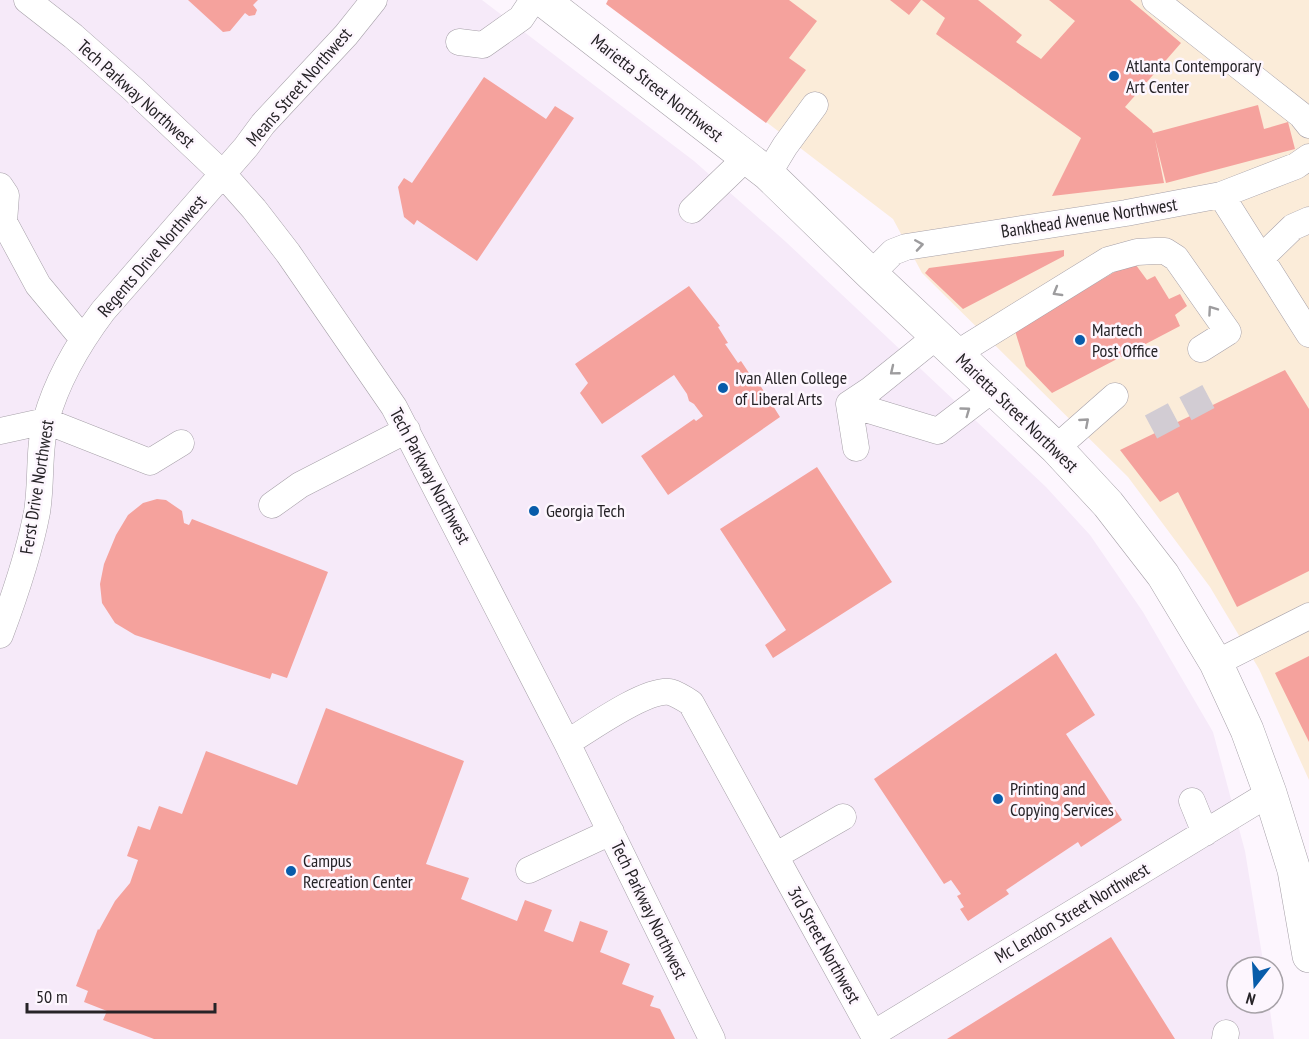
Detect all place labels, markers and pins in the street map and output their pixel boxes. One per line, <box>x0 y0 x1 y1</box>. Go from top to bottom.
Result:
place label: Atlanta Contemporary Art Center <box>1126 54 1262 98</box>
marker: Atlanta Contemporary Art Center <box>1107 69 1121 83</box>
place label: Martech Post Office <box>1092 318 1158 362</box>
marker: Martech Post Office <box>1073 333 1087 347</box>
place label: Ivan Allen College of Liberal Arts <box>735 366 847 410</box>
marker: Ivan Allen College of Liberal Arts <box>716 381 730 395</box>
place label: Georgia Tech <box>546 499 625 522</box>
marker: Georgia Tech <box>527 504 541 518</box>
place label: Printing and Copying Services <box>1010 777 1114 821</box>
marker: Printing and Copying Services <box>991 792 1005 806</box>
place label: Campus Recreation Center <box>303 849 413 893</box>
marker: Campus Recreation Center <box>284 864 298 878</box>

